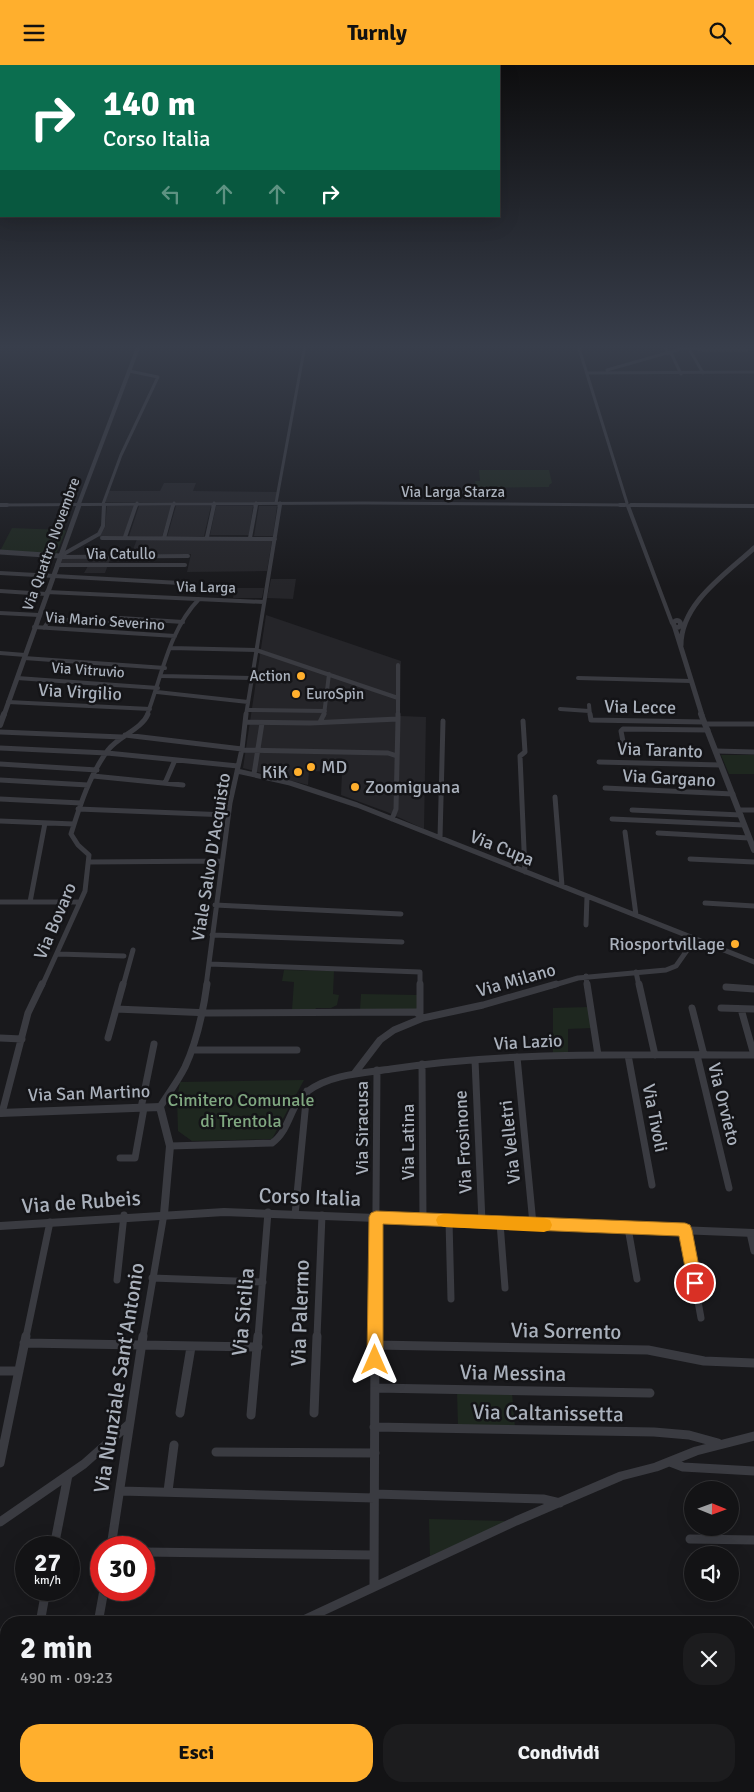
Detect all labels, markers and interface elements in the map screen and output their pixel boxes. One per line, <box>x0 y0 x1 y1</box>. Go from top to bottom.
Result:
icon: menu <box>20 19 48 47</box>
text: Turnly <box>347 19 407 46</box>
icon: search <box>706 19 734 47</box>
text: 140 m <box>103 82 196 125</box>
icon: right <box>20 85 85 150</box>
text: Corso Italia <box>103 125 210 152</box>
icon: left <box>157 180 185 208</box>
icon: ahead <box>210 180 238 208</box>
icon: ahead <box>263 180 291 208</box>
icon: right <box>316 180 344 208</box>
street label: Via Quattro Novembre <box>19 475 83 613</box>
street label: Via Larga Starza <box>401 483 505 501</box>
street label: Via Catullo <box>86 545 156 563</box>
street label: Via Larga <box>176 577 236 597</box>
street label: Via Mario Severino <box>45 608 166 634</box>
street label: Via Vitruvio <box>51 658 126 682</box>
place label: Action <box>249 667 291 685</box>
marker: Action <box>295 670 307 682</box>
street label: Via Virgilio <box>38 679 122 705</box>
place label: EuroSpin <box>306 685 364 703</box>
marker: EuroSpin <box>290 688 302 700</box>
street label: Via Lecce <box>604 695 676 719</box>
street label: Via Taranto <box>617 738 703 762</box>
place label: MD <box>321 756 347 778</box>
place label: KiK <box>262 761 288 783</box>
marker: MD <box>305 761 317 773</box>
street label: Via Gargano <box>622 765 716 791</box>
marker: KiK <box>292 766 304 778</box>
street label: Viale Salvo D'Acquisto <box>187 771 235 943</box>
place label: Zoomiguana <box>365 776 460 798</box>
marker: Zoomiguana <box>349 781 361 793</box>
street label: Via Cupa <box>467 825 537 871</box>
street label: Via Bovaro <box>29 879 81 963</box>
place label: Riosportvillage <box>609 933 725 955</box>
marker: Riosportvillage <box>729 938 741 950</box>
street label: Via Milano <box>474 958 558 1002</box>
street label: Via Lazio <box>493 1029 563 1055</box>
street label: Via Orvieto <box>703 1060 745 1148</box>
street label: Via San Martino <box>27 1080 151 1106</box>
street label: Via Siracusa <box>351 1081 373 1175</box>
street label: Via Tivoli <box>638 1082 672 1154</box>
park label: Cimitero Comunale di Trentola <box>168 1089 314 1132</box>
street label: Via Frosinone <box>449 1090 477 1194</box>
street label: Via Velletri <box>495 1099 525 1185</box>
street label: Via Latina <box>397 1104 419 1180</box>
street label: Corso Italia <box>258 1182 362 1212</box>
street label: Via de Rubeis <box>21 1185 141 1219</box>
street label: Via Palermo <box>285 1259 315 1367</box>
street label: Via Nunziale Sant'Antonio <box>88 1261 150 1495</box>
pin <box>674 1262 716 1304</box>
street label: Via Sicilia <box>226 1267 260 1357</box>
icon: arrive <box>681 1269 709 1297</box>
street label: Via Sorrento <box>510 1317 622 1345</box>
position arrow <box>348 1333 400 1385</box>
street label: Via Messina <box>459 1359 567 1387</box>
street label: Via Caltanissetta <box>472 1399 624 1427</box>
north arrow <box>684 1481 739 1536</box>
map controls <box>684 1481 739 1601</box>
speed limit sign: 30 <box>90 1536 155 1601</box>
button: sound <box>684 1546 739 1601</box>
text: 27 <box>34 1547 61 1578</box>
text: km/h <box>34 1573 61 1588</box>
text: 2 min <box>20 1630 92 1667</box>
button: close <box>683 1633 735 1685</box>
text: 490 m · 09:23 <box>20 1668 113 1688</box>
button: Esci <box>20 1724 373 1782</box>
button: Condividi <box>383 1724 735 1782</box>

